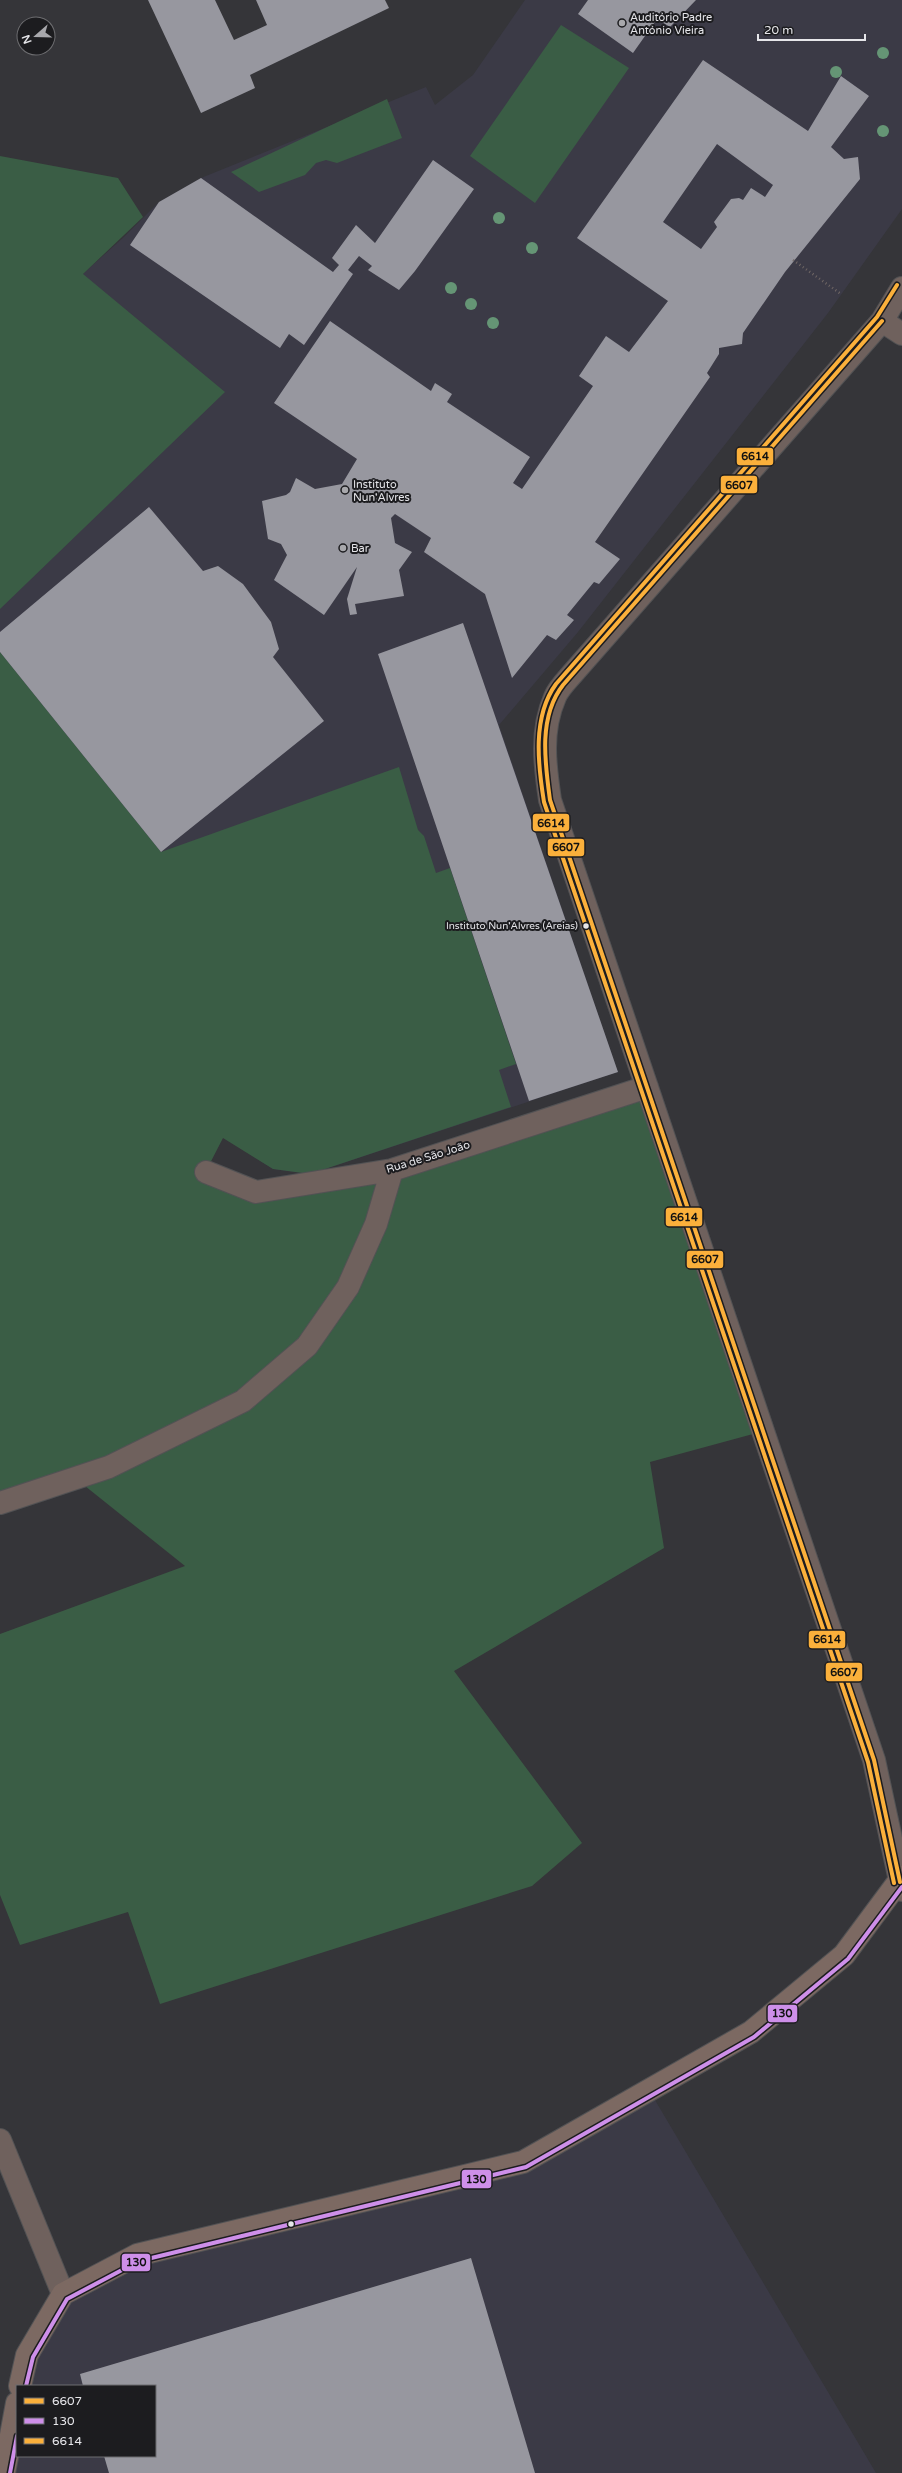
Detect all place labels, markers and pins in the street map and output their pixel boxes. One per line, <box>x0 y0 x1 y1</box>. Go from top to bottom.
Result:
place label: Auditório Padre António Vieira <box>630 11 712 37</box>
marker: Auditório Padre António Vieira <box>617 18 627 28</box>
place label: Instituto Nun'Alvres <box>353 478 410 504</box>
marker: Instituto Nun'Alvres <box>340 485 350 495</box>
place label: Bar <box>351 542 370 555</box>
marker: Bar <box>338 543 348 553</box>
place label: Instituto Nun'Alvres (Areias) <box>446 920 578 932</box>
marker: Instituto Nun'Alvres (Areias) <box>581 921 591 931</box>
unlabelled marker <box>286 2219 296 2229</box>

